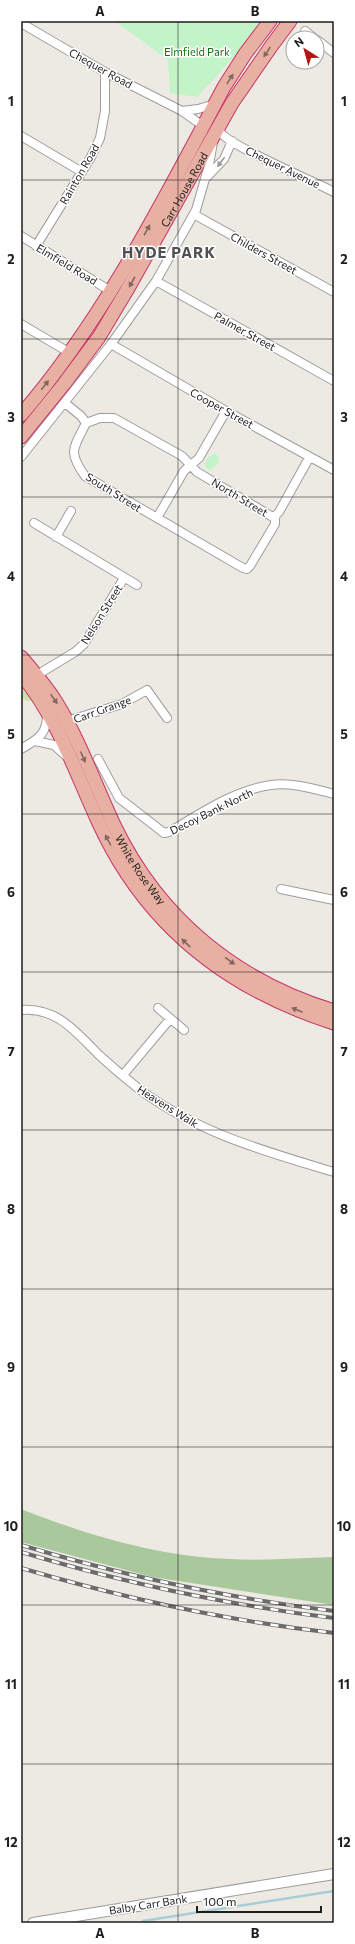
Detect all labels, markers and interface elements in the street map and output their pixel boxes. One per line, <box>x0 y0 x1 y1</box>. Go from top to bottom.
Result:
text: A <box>95 3 105 19</box>
text: B <box>251 3 260 19</box>
north arrow <box>285 30 325 70</box>
text: N <box>291 34 306 49</box>
street label: Chequer Road <box>67 45 135 91</box>
park label: Elmfield Park <box>164 45 230 58</box>
one-way arrow <box>263 47 271 57</box>
one-way arrow <box>226 73 233 85</box>
text: 1 <box>8 93 14 109</box>
text: 1 <box>341 93 347 109</box>
street label: Rainton Road <box>57 142 101 206</box>
street label: Chequer Avenue <box>244 143 323 191</box>
street label: Carr House Road <box>157 150 210 229</box>
one-way arrow <box>217 156 225 167</box>
one-way arrow <box>144 224 150 235</box>
street label: Childers Street <box>228 229 300 277</box>
street label: Elmfield Road <box>34 241 100 287</box>
district label: HYDE PARK <box>122 243 216 261</box>
text: 2 <box>7 251 15 267</box>
text: 2 <box>340 251 348 267</box>
one-way arrow <box>129 276 136 288</box>
street label: Palmer Street <box>212 309 279 354</box>
one-way arrow <box>41 380 49 390</box>
street label: Cooper Street <box>188 385 256 431</box>
text: 3 <box>7 409 15 425</box>
text: 3 <box>340 409 348 425</box>
street label: South Street <box>84 470 145 515</box>
street label: North Street <box>210 475 271 519</box>
text: 4 <box>7 568 15 584</box>
text: 4 <box>340 568 348 584</box>
street label: Nelson Street <box>77 581 125 646</box>
one-way arrow <box>50 693 57 704</box>
street label: Carr Grange <box>71 693 133 725</box>
text: 5 <box>7 726 15 742</box>
text: 5 <box>340 726 348 742</box>
one-way arrow <box>80 751 86 763</box>
street label: Decoy Bank North <box>167 785 255 837</box>
street label: White Rose Way <box>113 832 169 907</box>
one-way arrow <box>105 835 111 846</box>
text: 6 <box>7 884 15 900</box>
text: 6 <box>340 884 348 900</box>
one-way arrow <box>182 939 191 948</box>
one-way arrow <box>224 957 235 966</box>
one-way arrow <box>291 1006 303 1012</box>
text: 7 <box>7 1043 15 1059</box>
text: 7 <box>340 1043 348 1059</box>
street label: Heavens Walk <box>135 1082 201 1130</box>
text: 8 <box>7 1201 15 1217</box>
text: 8 <box>340 1201 348 1217</box>
text: 9 <box>7 1359 15 1375</box>
text: 9 <box>340 1359 348 1375</box>
text: 10 <box>4 1518 19 1534</box>
text: 10 <box>337 1518 352 1534</box>
text: 11 <box>5 1676 17 1692</box>
text: 11 <box>338 1676 350 1692</box>
text: 12 <box>4 1834 18 1850</box>
text: 12 <box>337 1834 351 1850</box>
scale bar <box>197 1888 321 1914</box>
street label: Balby Carr Bank <box>108 1891 188 1917</box>
text: 100 m <box>203 1894 237 1908</box>
text: A <box>95 1925 105 1941</box>
text: B <box>251 1925 260 1941</box>

